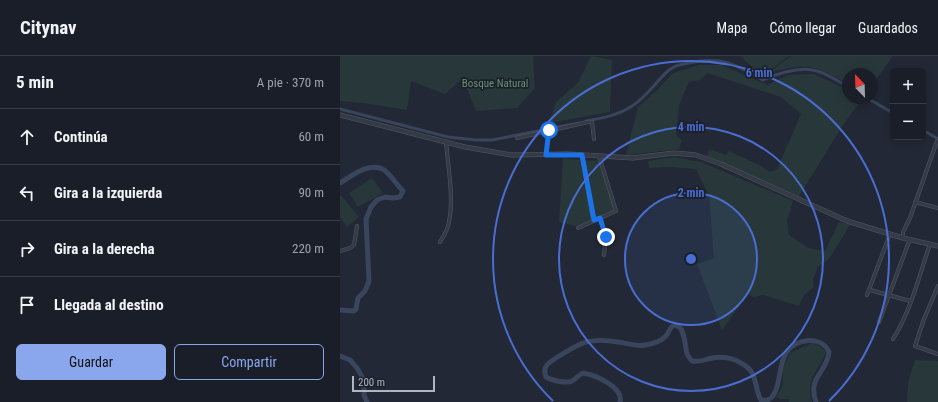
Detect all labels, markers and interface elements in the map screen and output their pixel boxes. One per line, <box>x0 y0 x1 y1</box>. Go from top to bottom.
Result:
text: Citynav <box>20 16 77 39</box>
text: Mapa <box>717 20 748 36</box>
text: Cómo llegar <box>770 20 836 36</box>
text: Guardados <box>858 20 918 36</box>
text: 6 min <box>746 66 772 80</box>
north arrow <box>842 68 878 104</box>
map controls <box>890 68 926 140</box>
button: + <box>890 68 926 104</box>
text: 5 min <box>16 72 54 92</box>
text: A pie · 370 m <box>257 75 324 90</box>
park label: Bosque Natural <box>462 77 528 90</box>
button: − <box>890 104 926 140</box>
text: 4 min <box>678 120 704 134</box>
route start <box>540 121 558 139</box>
icon: ahead <box>16 126 38 148</box>
text: Continúa <box>54 128 108 146</box>
text: 60 m <box>298 129 324 144</box>
icon: left <box>16 182 38 204</box>
text: Gira a la izquierda <box>54 184 162 202</box>
text: 90 m <box>298 185 324 200</box>
text: 2 min <box>678 186 704 200</box>
route end <box>597 228 615 246</box>
icon: right <box>16 238 38 260</box>
text: Gira a la derecha <box>54 240 155 258</box>
text: 220 m <box>292 241 324 256</box>
centre of rings <box>684 252 698 266</box>
icon: arrive <box>16 294 38 316</box>
text: Llegada al destino <box>54 296 164 314</box>
button: Guardar <box>16 344 166 380</box>
button: Compartir <box>174 344 324 380</box>
scale bar <box>352 374 435 393</box>
text: 200 m <box>358 376 385 389</box>

